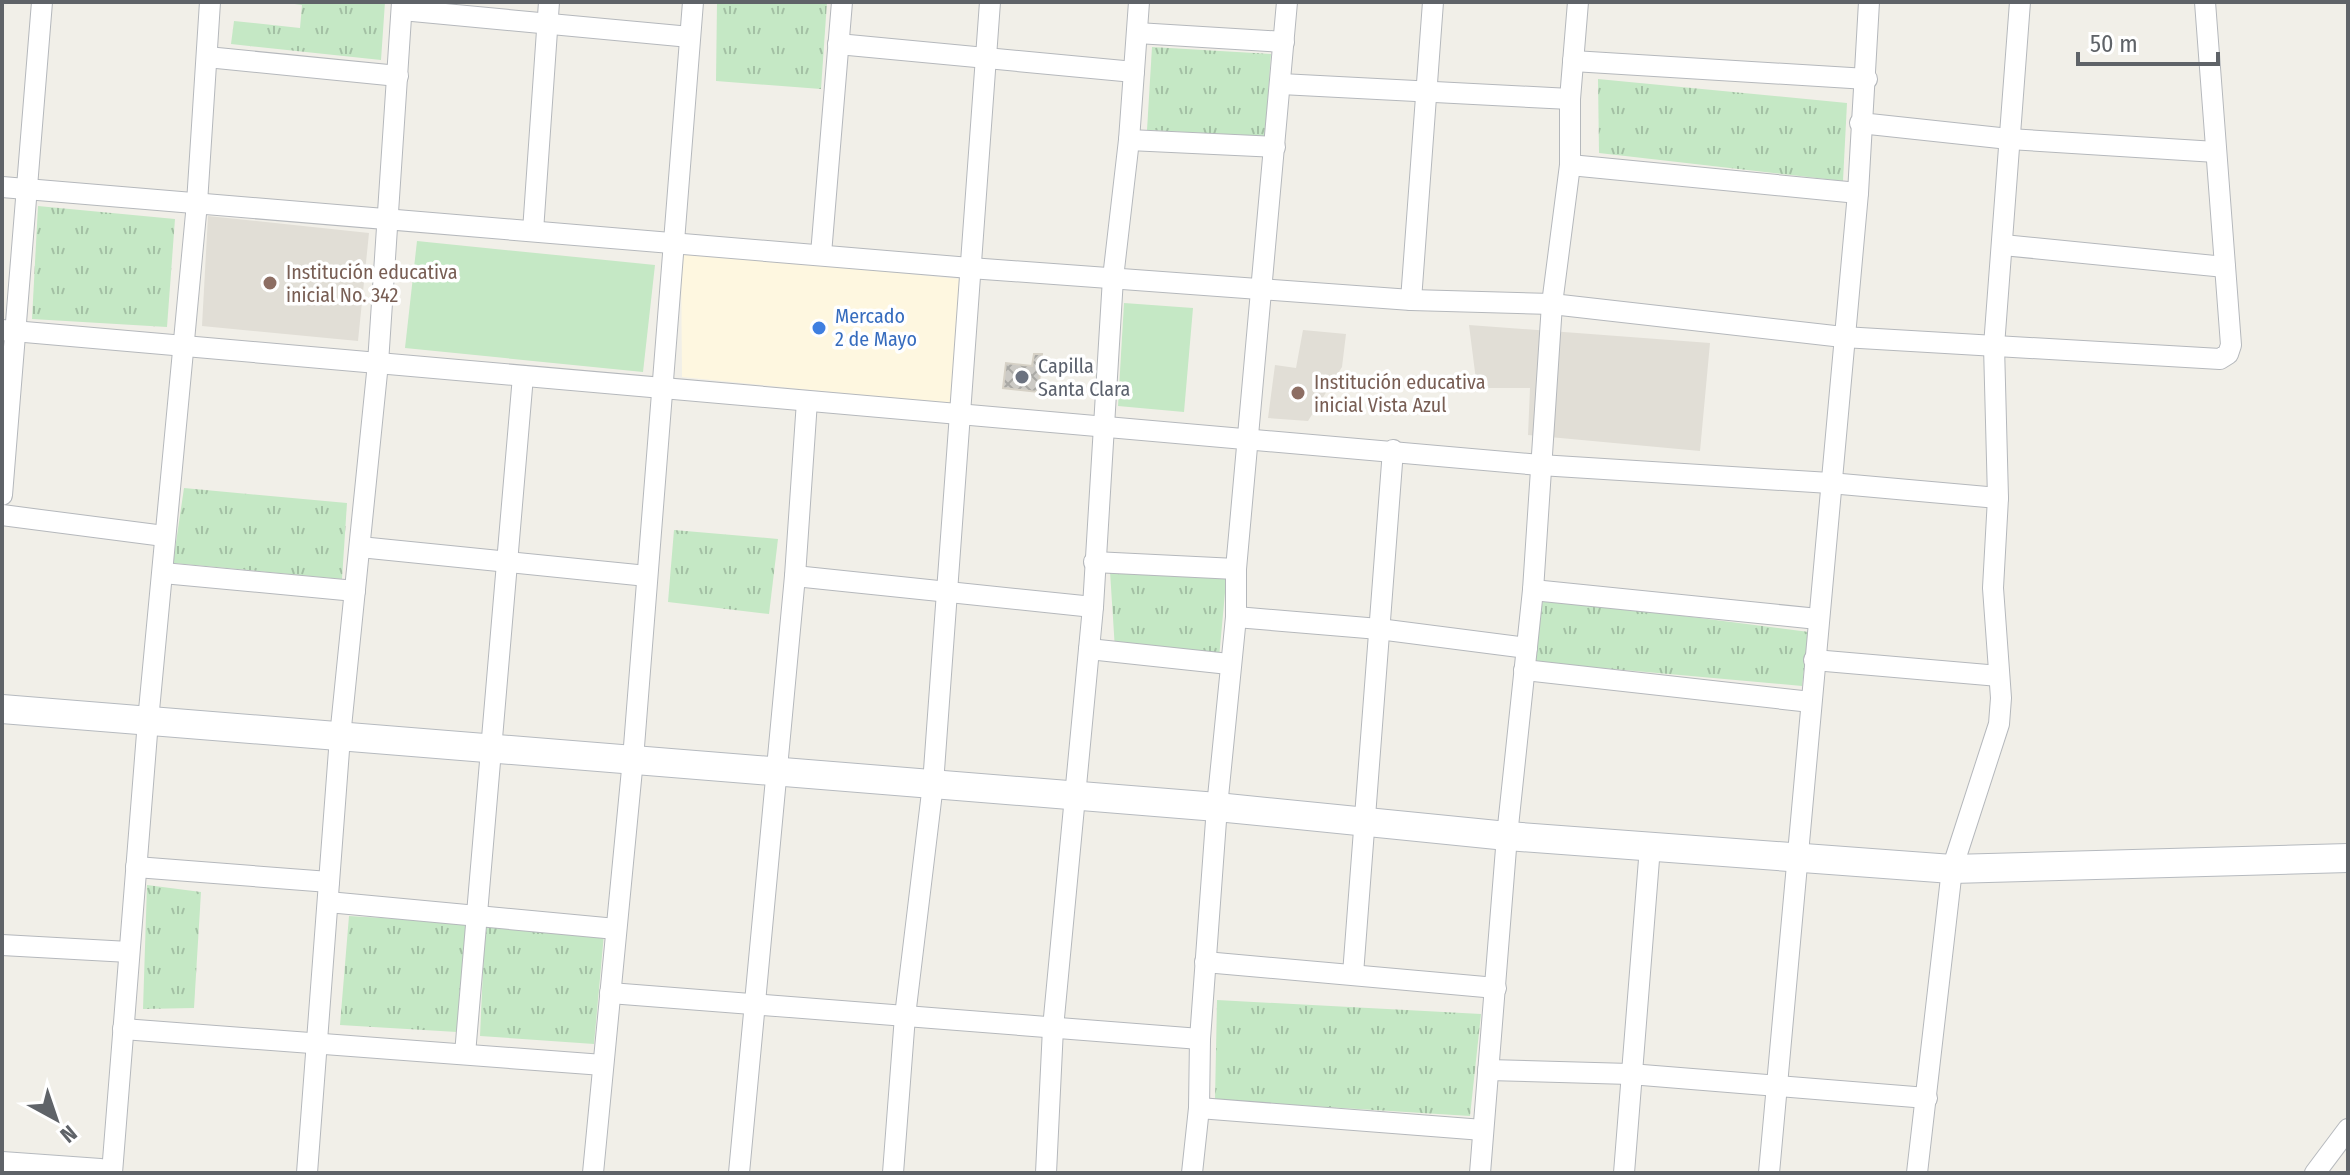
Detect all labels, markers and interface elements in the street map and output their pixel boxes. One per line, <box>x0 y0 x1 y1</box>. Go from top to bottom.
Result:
scale bar <box>2078 16 2218 66</box>
text: 50 m <box>2090 30 2138 58</box>
place label: Institución educativa inicial No. 342 <box>286 260 457 307</box>
marker: Institución educativa inicial No. 342 <box>261 274 279 292</box>
place label: Mercado 2 de Mayo <box>835 304 917 351</box>
marker: Mercado 2 de Mayo <box>810 319 828 337</box>
place label: Capilla Santa Clara <box>1038 354 1130 401</box>
marker: Capilla Santa Clara <box>1013 368 1031 386</box>
place label: Institución educativa inicial Vista Azul <box>1314 370 1485 417</box>
marker: Institución educativa inicial Vista Azul <box>1289 384 1307 402</box>
north arrow <box>16 1079 96 1159</box>
text: N <box>55 1119 82 1149</box>

